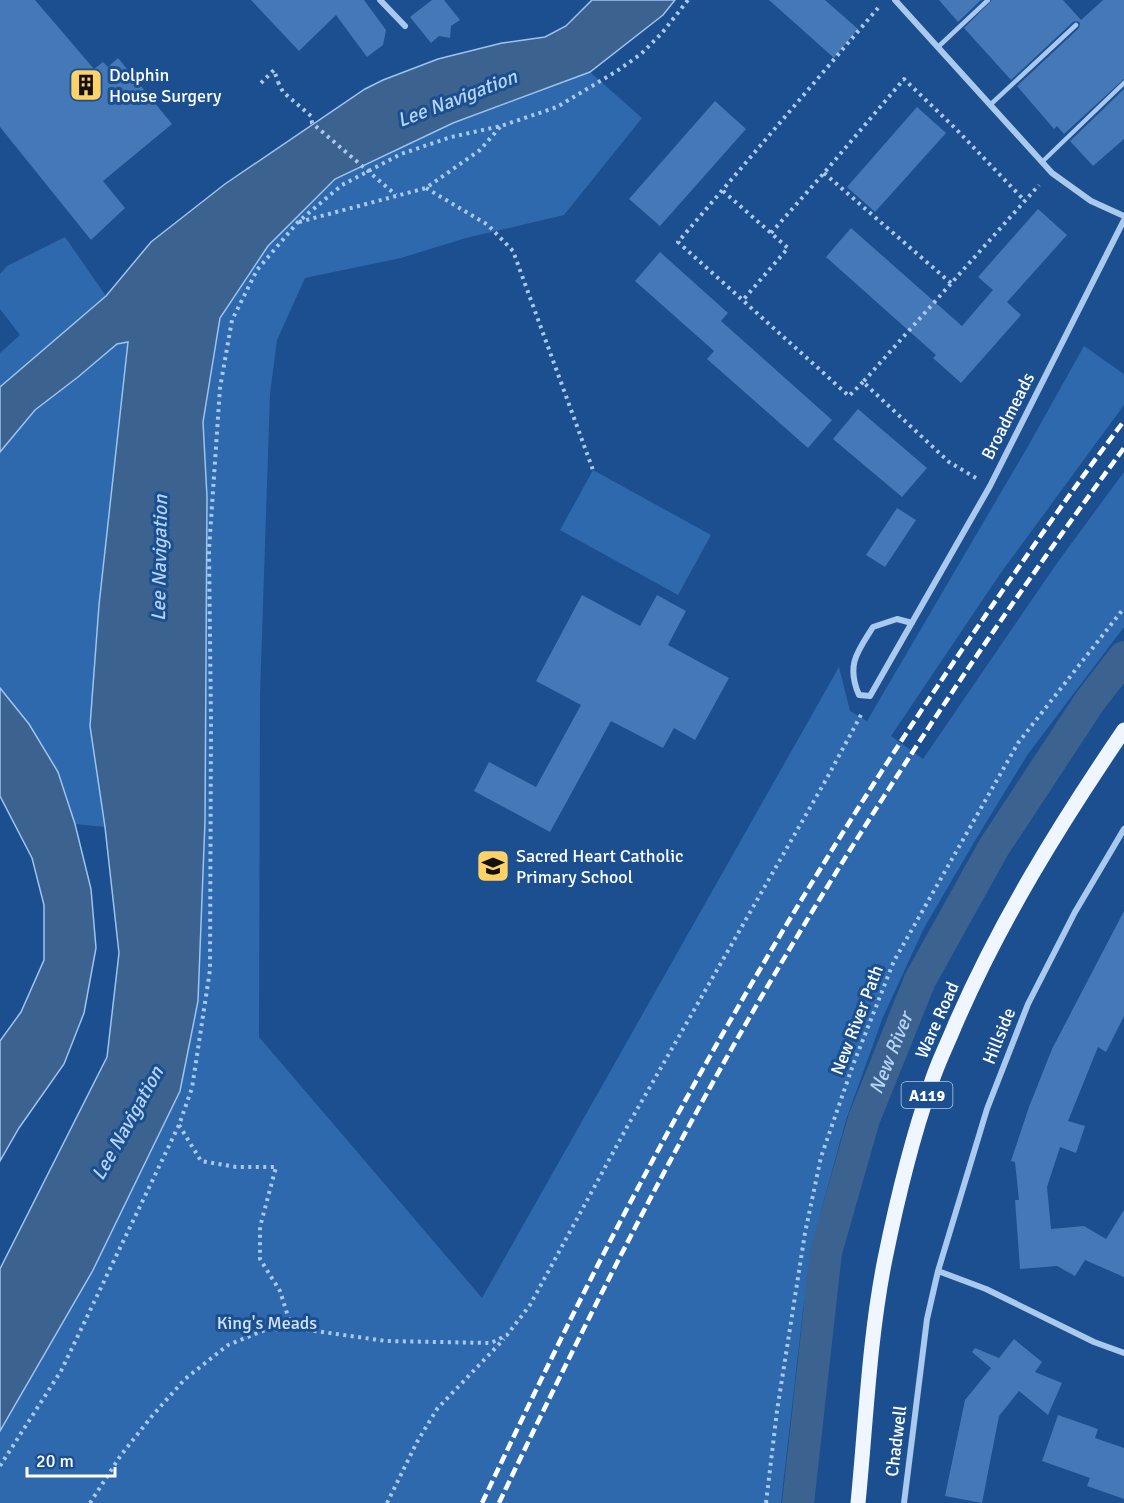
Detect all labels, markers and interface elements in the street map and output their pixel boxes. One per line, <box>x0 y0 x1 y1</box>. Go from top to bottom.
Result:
place label: Dolphin House Surgery <box>109 64 222 107</box>
water label: Lee Navigation <box>394 64 522 133</box>
building icon: Dolphin House Surgery <box>68 67 104 103</box>
street label: Broadmeads <box>977 369 1039 463</box>
water label: Lee Navigation <box>146 494 173 621</box>
place label: Sacred Heart Catholic Primary School <box>516 845 684 888</box>
school or university icon: Sacred Heart Catholic Primary School <box>475 848 511 884</box>
street label: New River Path <box>826 962 888 1078</box>
street label: Ware Road <box>910 978 964 1062</box>
street label: Hillside <box>978 1005 1020 1067</box>
water label: New River <box>863 1006 920 1098</box>
water label: Lee Navigation <box>86 1061 170 1185</box>
road number: A119 <box>902 1082 952 1108</box>
park label: King's Meads <box>217 1312 317 1334</box>
street label: Chadwell <box>881 1404 911 1478</box>
scale bar <box>27 1440 116 1478</box>
text: 20 m <box>36 1450 74 1472</box>

